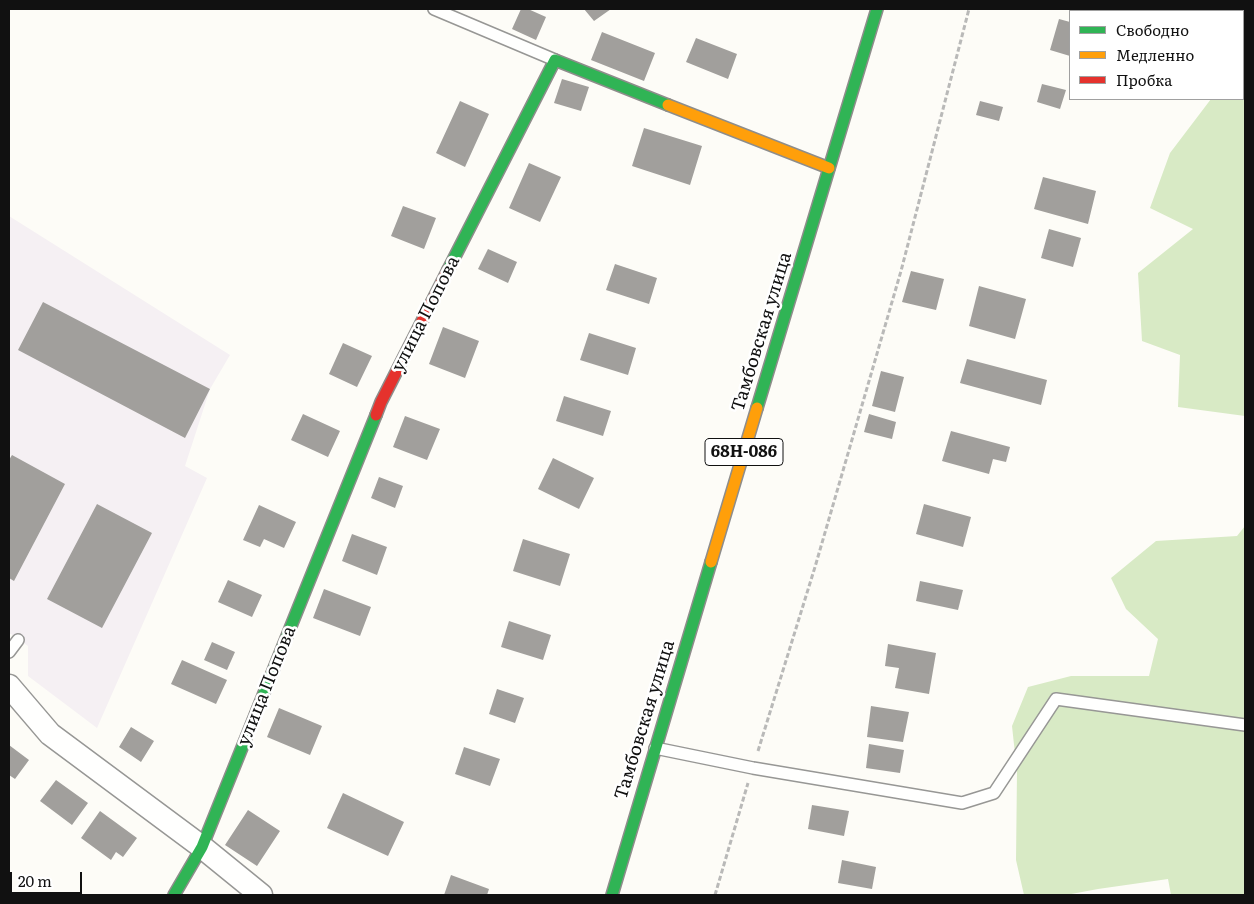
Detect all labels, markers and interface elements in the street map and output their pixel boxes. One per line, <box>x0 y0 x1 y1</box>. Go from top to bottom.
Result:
legend <box>1069 10 1244 100</box>
text: Свободно <box>1116 18 1189 41</box>
text: Медленно <box>1116 43 1194 66</box>
text: Пробка <box>1116 68 1172 91</box>
street label: Тамбовская улица <box>727 250 797 414</box>
street label: улица Попова <box>388 252 464 376</box>
road number: 68Н-086 <box>705 438 783 466</box>
street label: улица Попова <box>233 623 301 749</box>
street label: Тамбовская улица <box>610 638 680 802</box>
scale bar <box>12 862 85 894</box>
text: 20 m <box>18 869 52 892</box>

